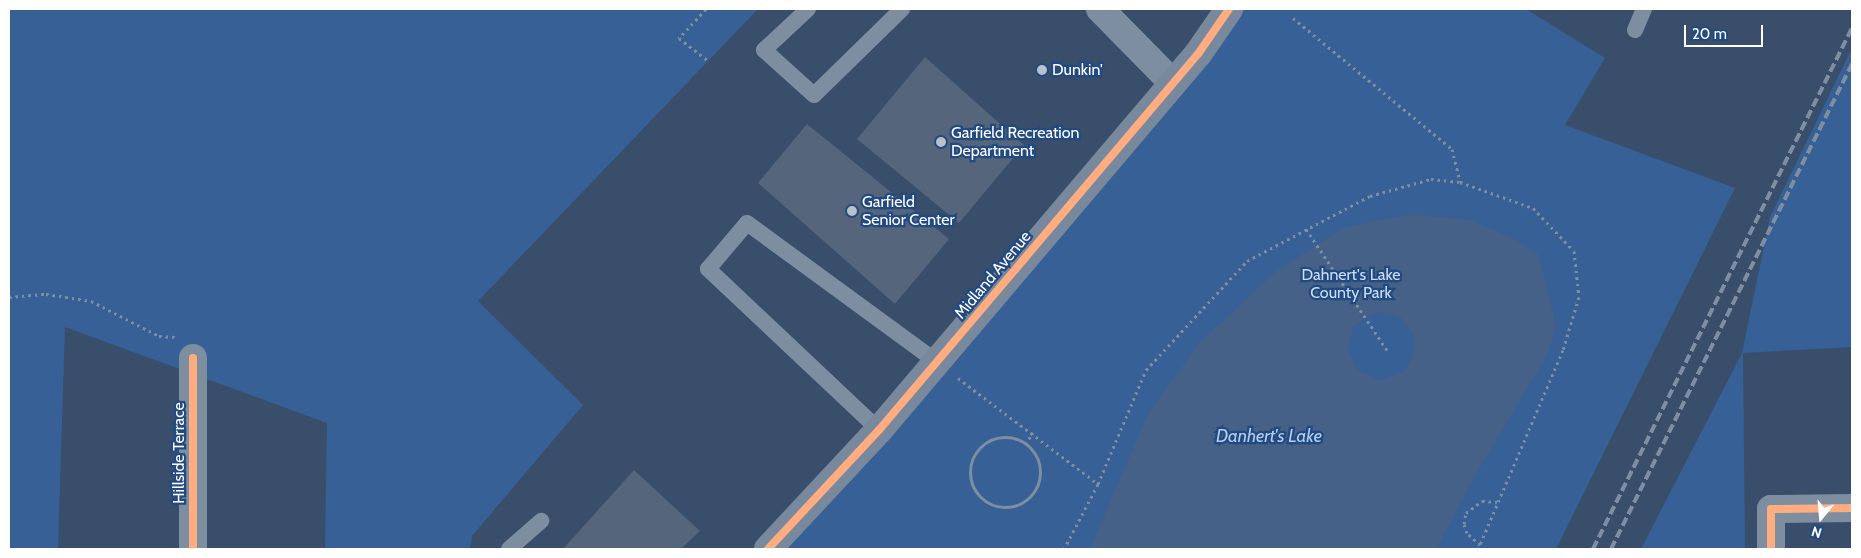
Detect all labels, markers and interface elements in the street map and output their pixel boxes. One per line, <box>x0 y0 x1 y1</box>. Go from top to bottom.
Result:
scale bar <box>1686 15 1765 47</box>
text: 20 m <box>1692 25 1727 43</box>
place label: Dunkin' <box>1052 60 1103 80</box>
marker: Dunkin' <box>1036 64 1048 76</box>
place label: Garfield Recreation Department <box>951 123 1079 161</box>
marker: Garfield Recreation Department <box>935 136 947 148</box>
place label: Garfield Senior Center <box>862 192 955 230</box>
marker: Garfield Senior Center <box>846 205 858 217</box>
street label: Midland Avenue <box>951 227 1035 323</box>
park label: Dahnert's Lake County Park <box>1302 265 1400 303</box>
street label: Hillside Terrace <box>169 402 189 504</box>
water label: Danhert's Lake <box>1216 425 1322 447</box>
north arrow <box>1796 493 1846 543</box>
text: N <box>1809 522 1824 542</box>

